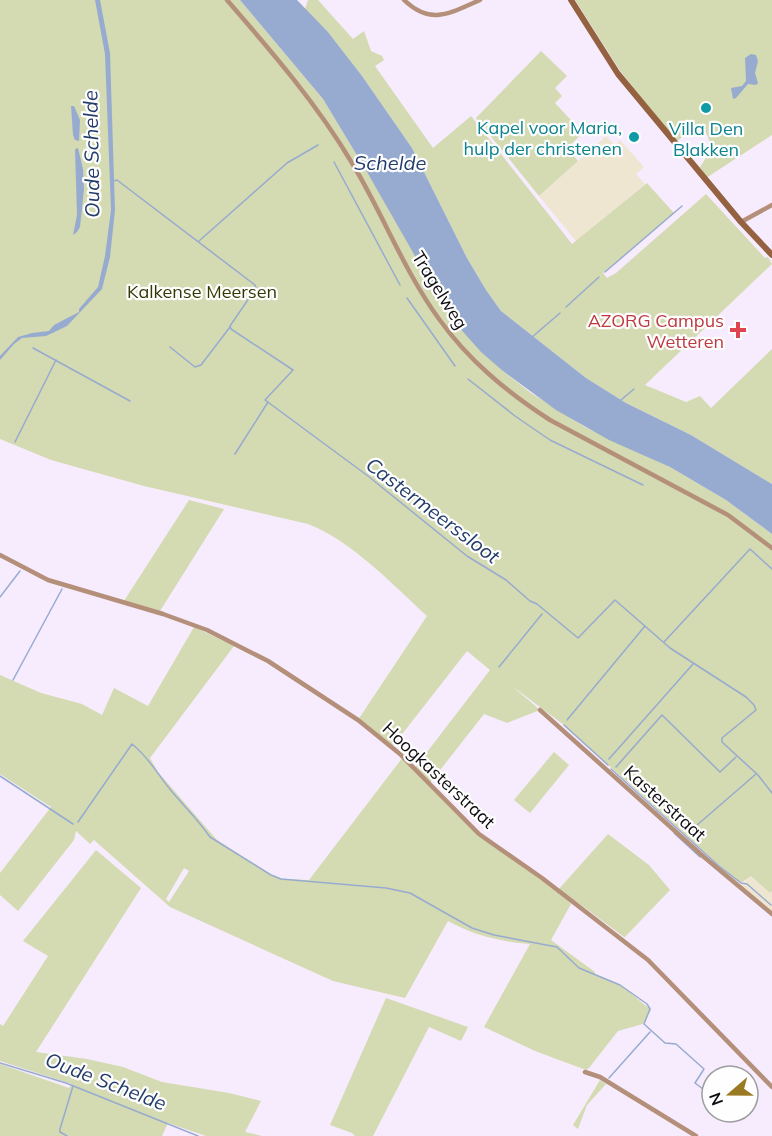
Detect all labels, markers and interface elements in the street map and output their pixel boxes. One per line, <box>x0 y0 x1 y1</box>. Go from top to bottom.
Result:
water label: Oude Schelde <box>77 90 105 218</box>
marker: Villa Den Blakken <box>699 101 713 115</box>
place label: Kapel voor Maria, hulp der christenen <box>463 116 622 160</box>
place label: Villa Den Blakken <box>669 117 743 161</box>
marker: Kapel voor Maria, hulp der christenen <box>627 130 641 144</box>
water label: Schelde <box>354 150 426 175</box>
street label: Tragelweg <box>407 247 473 333</box>
park label: Kalkense Meersen <box>127 280 277 303</box>
place label: AZORG Campus Wetteren <box>588 309 724 353</box>
marker: AZORG Campus Wetteren <box>729 321 747 339</box>
water label: Castermeerssloot <box>361 452 506 569</box>
street label: Hoogkasterstraat <box>378 717 500 833</box>
street label: Kasterstraat <box>619 760 711 846</box>
water label: Oude Schelde <box>42 1046 170 1116</box>
north arrow <box>700 1064 760 1124</box>
text: N <box>704 1090 727 1108</box>

